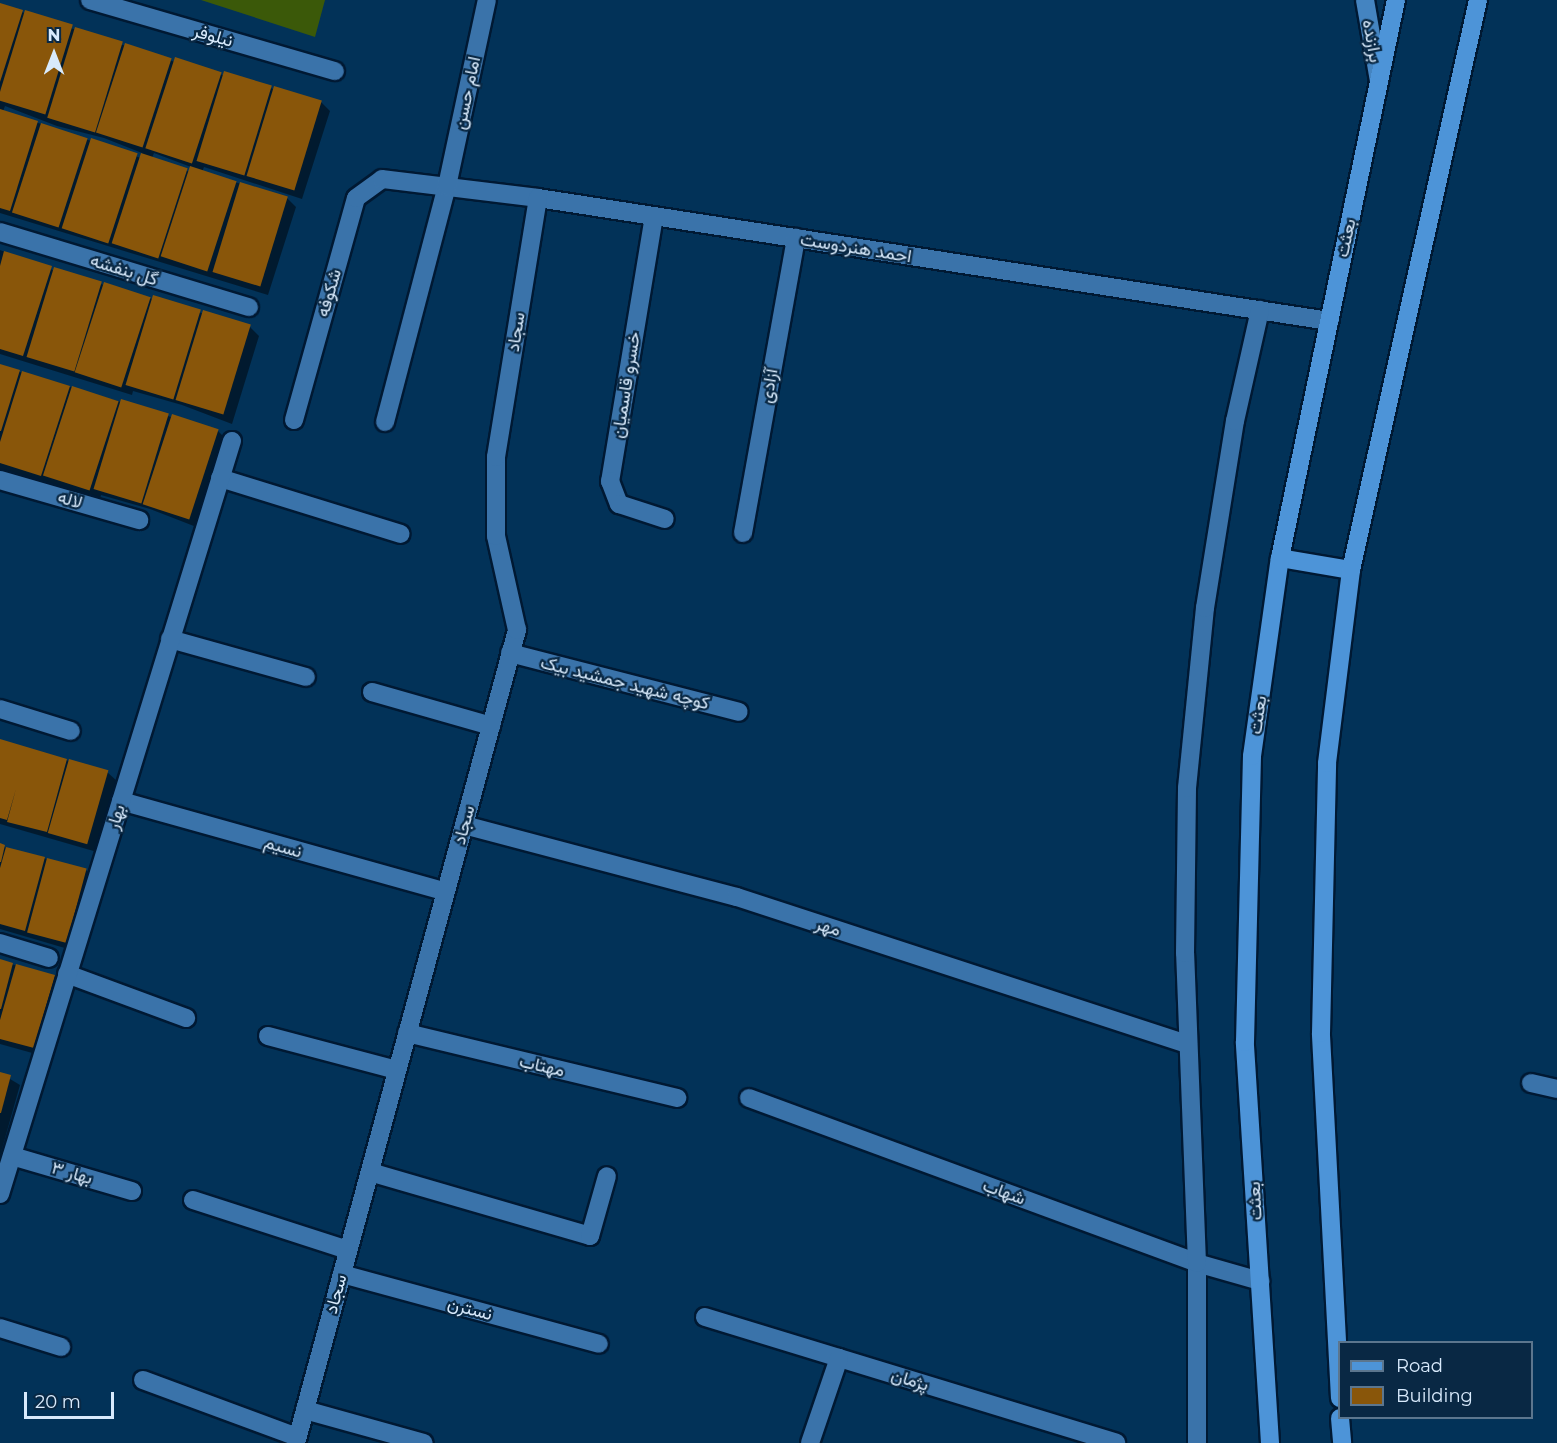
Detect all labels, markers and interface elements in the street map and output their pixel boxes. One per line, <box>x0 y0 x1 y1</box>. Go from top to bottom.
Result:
street label: برازنده <box>1358 18 1386 64</box>
street label: نیلوفر <box>191 20 235 52</box>
north arrow <box>24 24 84 84</box>
text: N <box>48 26 60 45</box>
street label: امام حسن <box>449 54 485 132</box>
street label: بعثت <box>1331 217 1361 259</box>
street label: احمد هنردوست <box>799 229 913 267</box>
street label: گل بنفشه <box>88 249 160 291</box>
street label: شکوفه <box>312 266 346 320</box>
street label: سجاد <box>502 311 530 353</box>
street label: خسرو قاسمیان <box>607 330 645 440</box>
street label: آزادی <box>755 367 783 405</box>
street label: لاله <box>55 486 85 514</box>
street label: کوچه شهید جمشید بیک <box>538 652 712 714</box>
street label: بعثت <box>1245 694 1271 736</box>
street label: بهار <box>102 802 130 832</box>
street label: سجاد <box>448 803 480 847</box>
street label: نسیم <box>262 831 304 863</box>
street label: مهر <box>813 913 843 941</box>
street label: مهتاب <box>517 1050 567 1082</box>
street label: بهار ۳ <box>49 1157 95 1189</box>
street label: شهاب <box>980 1174 1028 1210</box>
street label: بعثت <box>1243 1181 1267 1221</box>
street label: سجاد <box>320 1272 352 1316</box>
street label: نسترن <box>445 1293 495 1325</box>
legend <box>1338 1341 1533 1419</box>
text: Road <box>1396 1355 1443 1377</box>
street label: پژمان <box>889 1364 931 1396</box>
scale bar <box>27 1380 117 1418</box>
text: Building <box>1396 1385 1473 1407</box>
text: 20 m <box>35 1391 81 1413</box>

